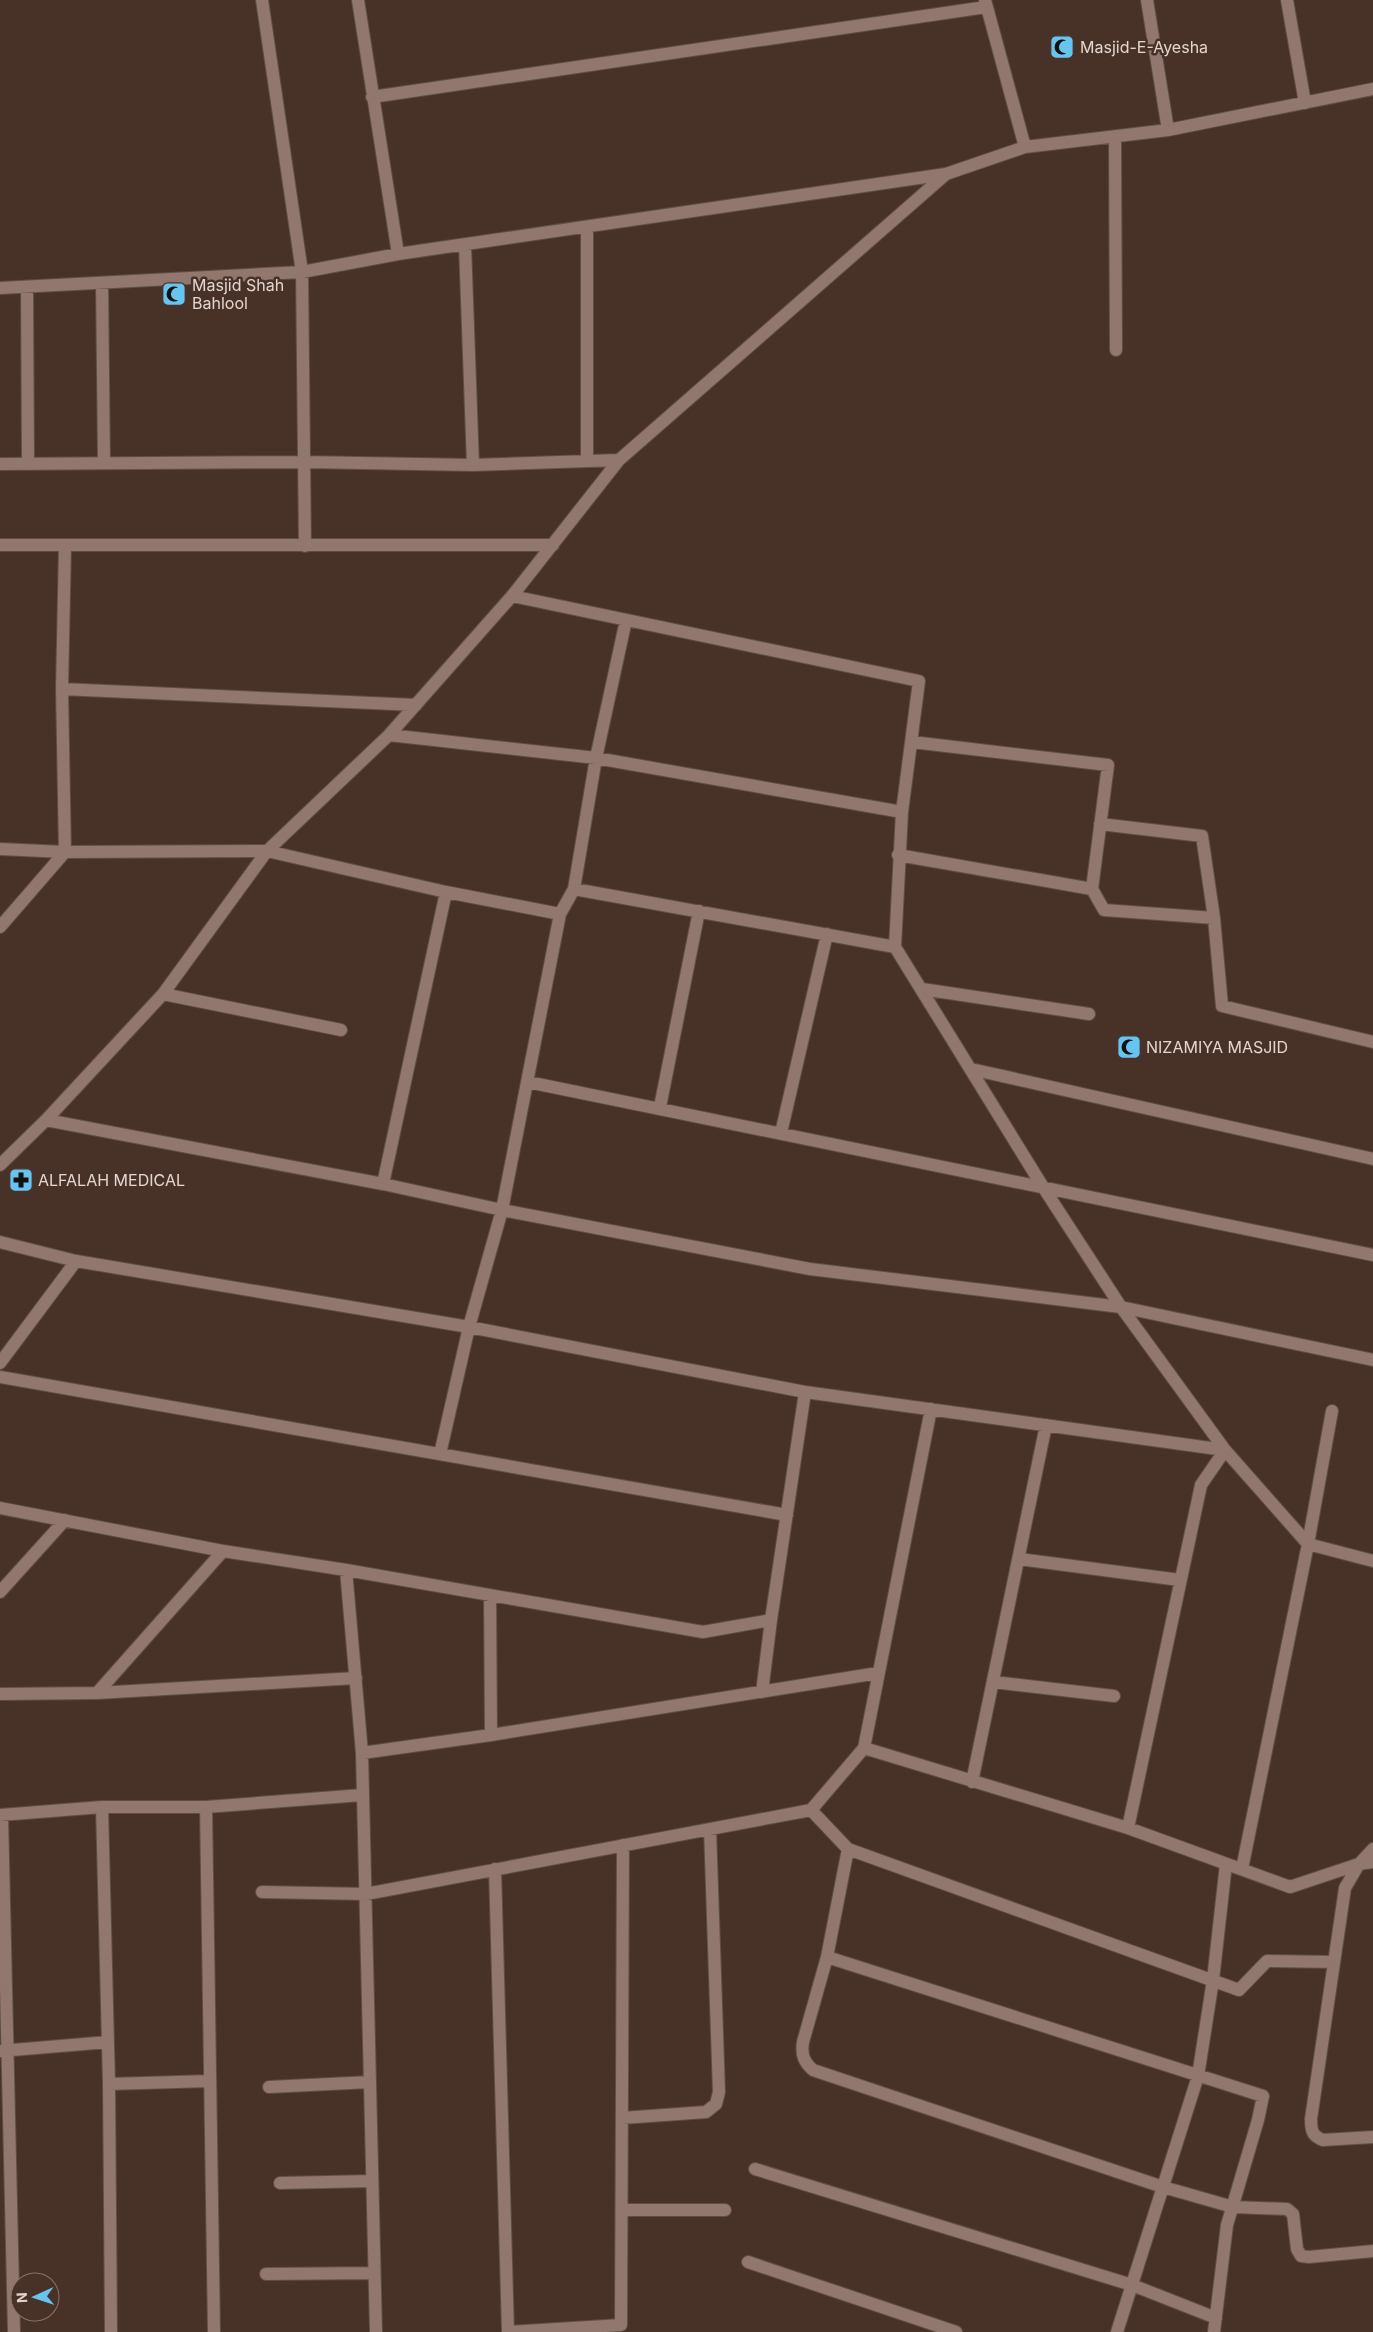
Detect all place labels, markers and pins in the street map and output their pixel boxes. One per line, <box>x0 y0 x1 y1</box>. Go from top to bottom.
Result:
mosque icon: Masjid-E-Ayesha <box>1049 34 1075 60</box>
place label: Masjid-E-Ayesha <box>1080 37 1208 57</box>
place label: Masjid Shah Bahlool <box>192 275 284 313</box>
mosque icon: Masjid Shah Bahlool <box>161 281 187 307</box>
mosque icon: NIZAMIYA MASJID <box>1116 1034 1142 1060</box>
place label: NIZAMIYA MASJID <box>1146 1037 1288 1057</box>
pharmacy icon: ALFALAH MEDICAL <box>8 1167 34 1193</box>
place label: ALFALAH MEDICAL <box>38 1170 185 1190</box>

